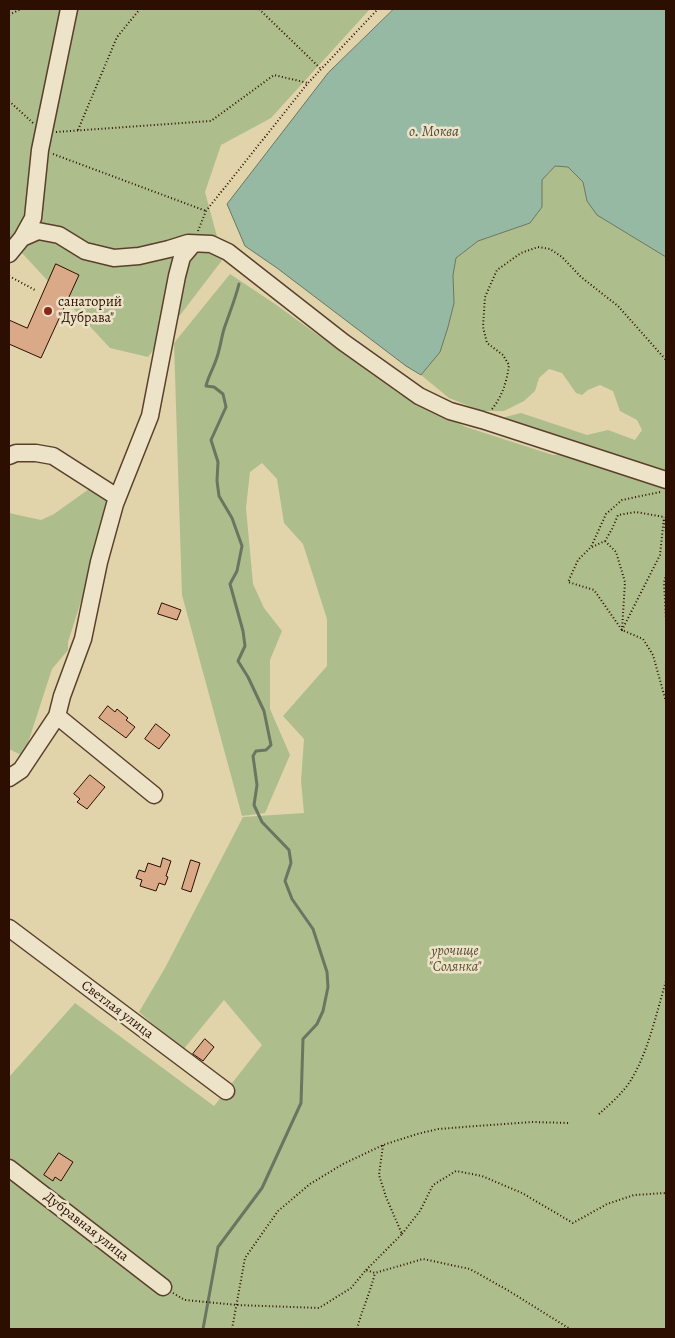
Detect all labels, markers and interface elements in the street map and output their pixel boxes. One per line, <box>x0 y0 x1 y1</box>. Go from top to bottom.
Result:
water label: о. Моква <box>409 123 459 141</box>
place label: санаторий "Дубрава" <box>58 295 122 328</box>
marker: санаторий "Дубрава" <box>42 305 54 317</box>
park label: урочище "Солянка" <box>429 944 481 976</box>
street label: Светлая улица <box>77 977 157 1043</box>
street label: Дубравная улица <box>40 1189 132 1265</box>

